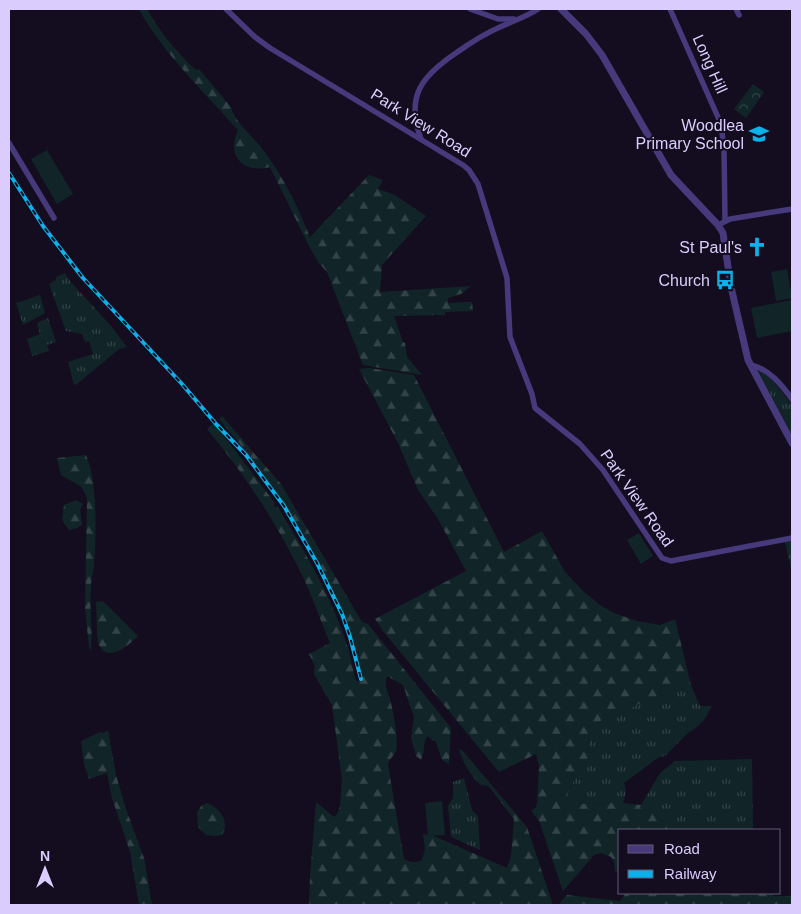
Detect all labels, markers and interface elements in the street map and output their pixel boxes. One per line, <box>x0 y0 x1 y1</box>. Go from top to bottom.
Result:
street label: Long Hill <box>690 32 730 96</box>
street label: Park View Road <box>368 85 474 161</box>
place label: Woodlea Primary School <box>636 117 744 152</box>
school or university icon: Woodlea Primary School <box>748 123 770 145</box>
church icon: St Paul's <box>746 236 768 258</box>
place label: St Paul's <box>679 239 742 256</box>
bus stop icon: Church <box>714 269 736 291</box>
place label: Church <box>658 272 710 289</box>
street label: Park View Road <box>597 446 677 550</box>
legend <box>618 829 781 894</box>
text: Road <box>664 840 700 857</box>
north arrow <box>20 844 70 894</box>
text: N <box>40 848 50 864</box>
text: Railway <box>664 865 717 882</box>

